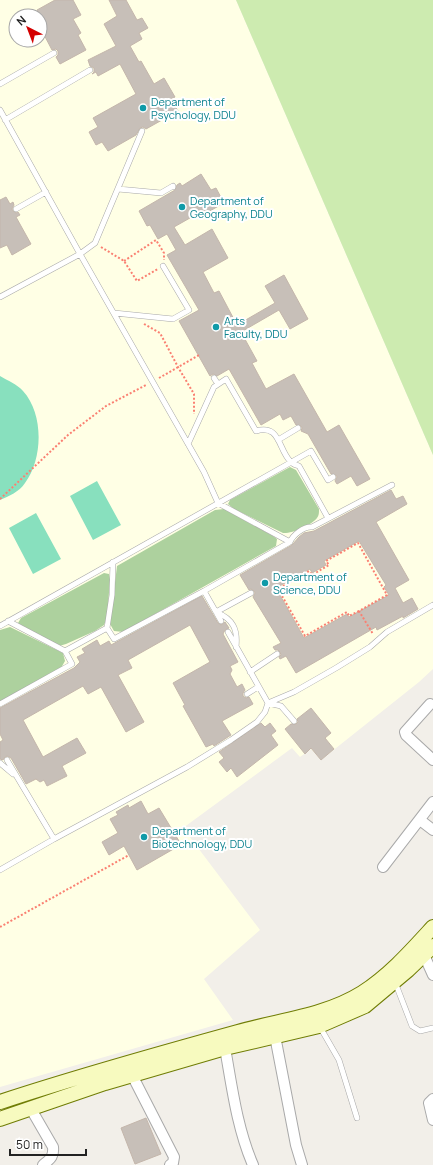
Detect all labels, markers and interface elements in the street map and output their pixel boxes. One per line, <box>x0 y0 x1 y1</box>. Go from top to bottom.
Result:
north arrow <box>8 8 48 48</box>
text: N <box>13 12 29 28</box>
place label: Department of Psychology, DDU <box>151 94 236 122</box>
marker: Department of Psychology, DDU <box>138 103 148 113</box>
place label: Department of Geography, DDU <box>190 193 273 221</box>
marker: Department of Geography, DDU <box>177 202 187 212</box>
place label: Arts Faculty, DDU <box>224 313 287 341</box>
marker: Arts Faculty, DDU <box>211 322 221 332</box>
place label: Department of Science, DDU <box>273 569 347 597</box>
marker: Department of Science, DDU <box>260 578 270 588</box>
place label: Department of Biotechnology, DDU <box>152 823 252 851</box>
marker: Department of Biotechnology, DDU <box>139 832 149 842</box>
scale bar <box>10 1131 86 1157</box>
text: 50 m <box>16 1136 43 1153</box>

